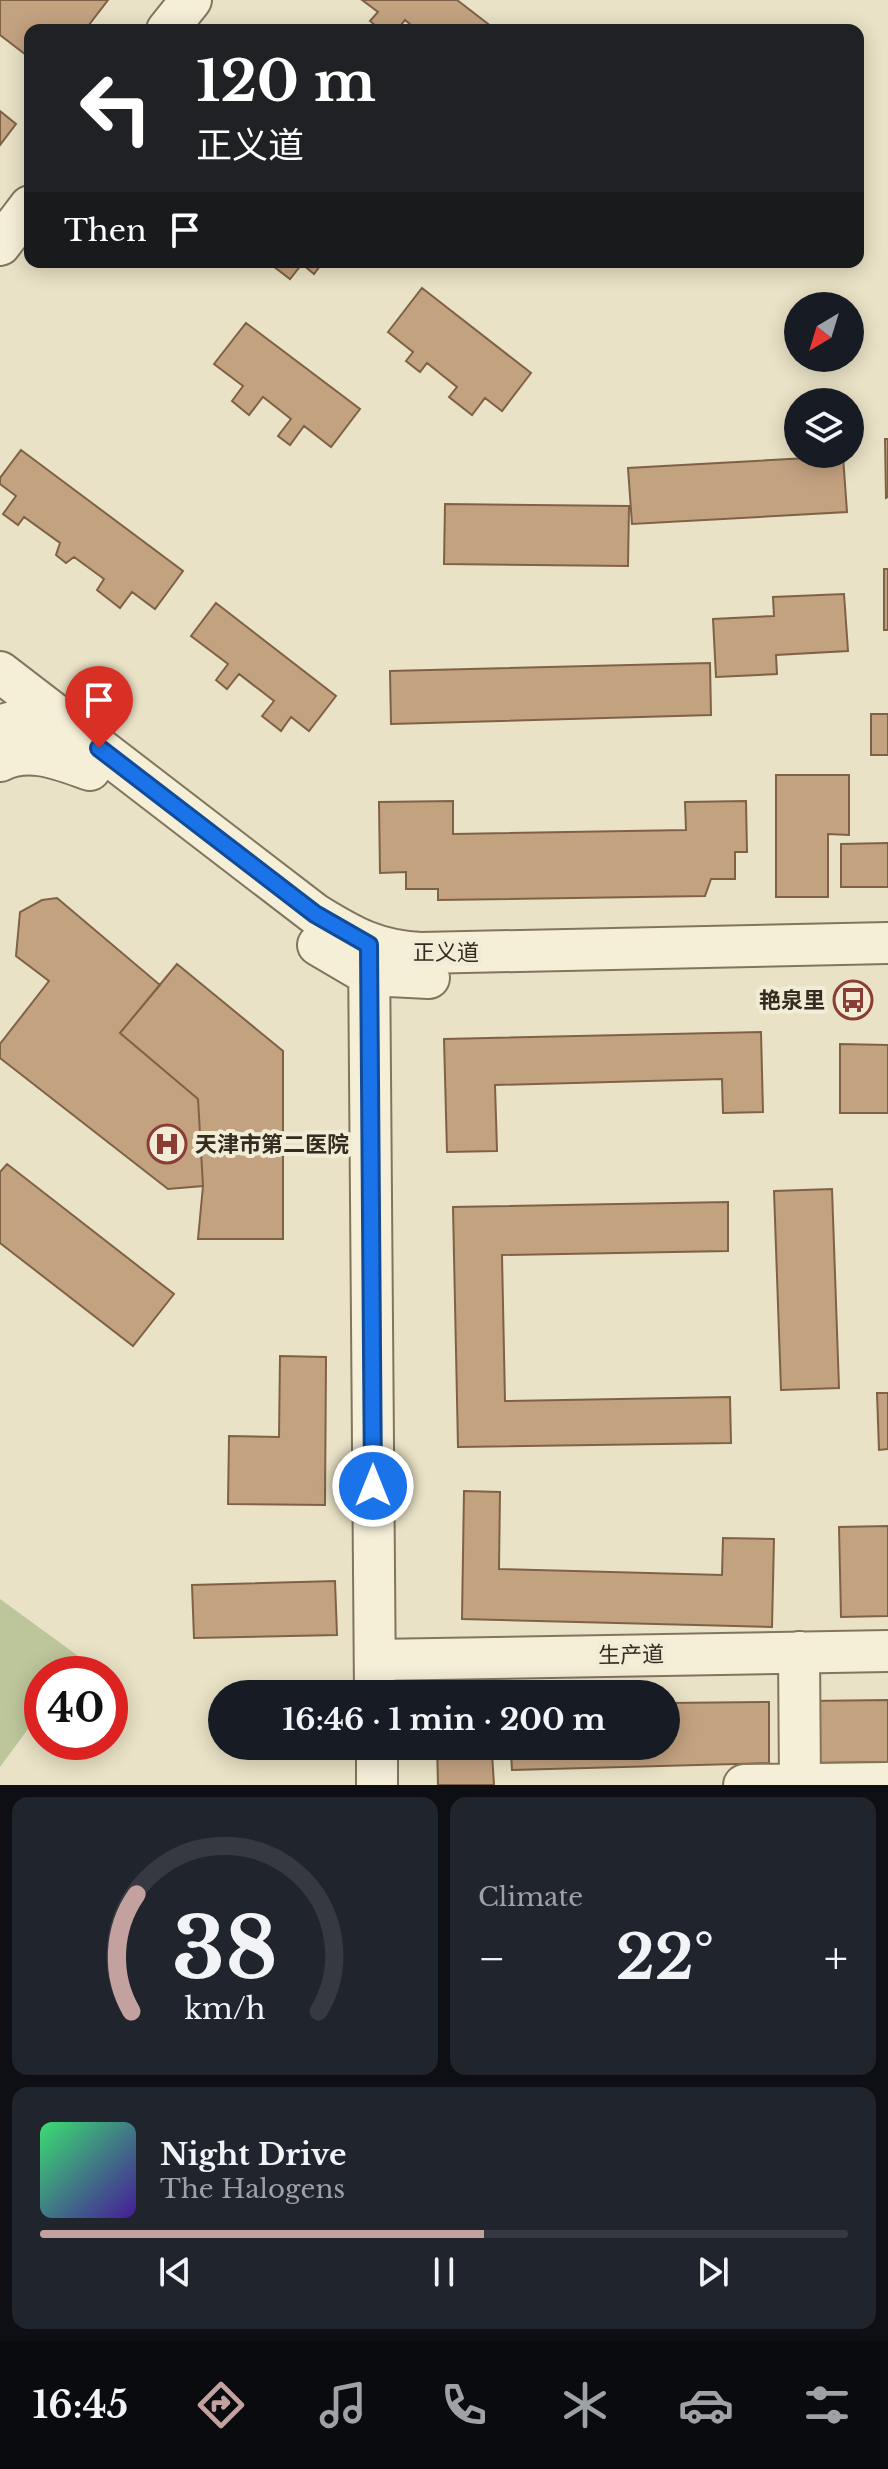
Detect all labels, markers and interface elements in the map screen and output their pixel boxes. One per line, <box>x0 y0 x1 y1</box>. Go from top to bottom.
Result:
text: 120 m <box>196 47 376 116</box>
icon: left <box>64 56 168 160</box>
text: 正义道 <box>196 123 304 168</box>
icon: arrive <box>163 208 207 252</box>
text: Then <box>64 212 147 249</box>
north arrow <box>784 292 864 372</box>
map controls <box>784 292 864 468</box>
button: layers <box>784 388 864 468</box>
pin <box>65 666 133 748</box>
icon: arrive <box>77 678 121 722</box>
street label: 正义道 <box>413 939 479 966</box>
bus stop icon: 艳泉里 <box>832 979 874 1021</box>
place label: 艳泉里 <box>759 987 825 1014</box>
hospital icon: 天津市第二医院 <box>146 1123 188 1165</box>
place label: 天津市第二医院 <box>195 1131 349 1158</box>
position arrow <box>331 1444 415 1528</box>
street label: 生产道 <box>598 1641 664 1669</box>
speed limit sign: 40 <box>24 1656 128 1760</box>
text: 16:46 · 1 min · 200 m <box>282 1701 606 1738</box>
text: Climate <box>478 1881 583 1913</box>
text: 38 <box>172 1897 278 2000</box>
text: 22° <box>616 1921 714 1995</box>
text: − <box>478 1931 506 1986</box>
text: + <box>824 1931 848 1986</box>
text: km/h <box>184 1991 266 2027</box>
text: Night Drive <box>160 2136 346 2173</box>
text: The Halogens <box>160 2173 345 2205</box>
icon: previous <box>153 2250 197 2294</box>
icon: pause <box>422 2250 466 2294</box>
icon: next <box>691 2250 735 2294</box>
icon: directions <box>193 2377 249 2433</box>
icon: music <box>315 2377 371 2433</box>
icon: phone <box>436 2377 492 2433</box>
icon: climate <box>557 2377 613 2433</box>
icon: car <box>678 2377 734 2433</box>
icon: filters <box>799 2377 855 2433</box>
text: 16:45 <box>33 2383 128 2428</box>

